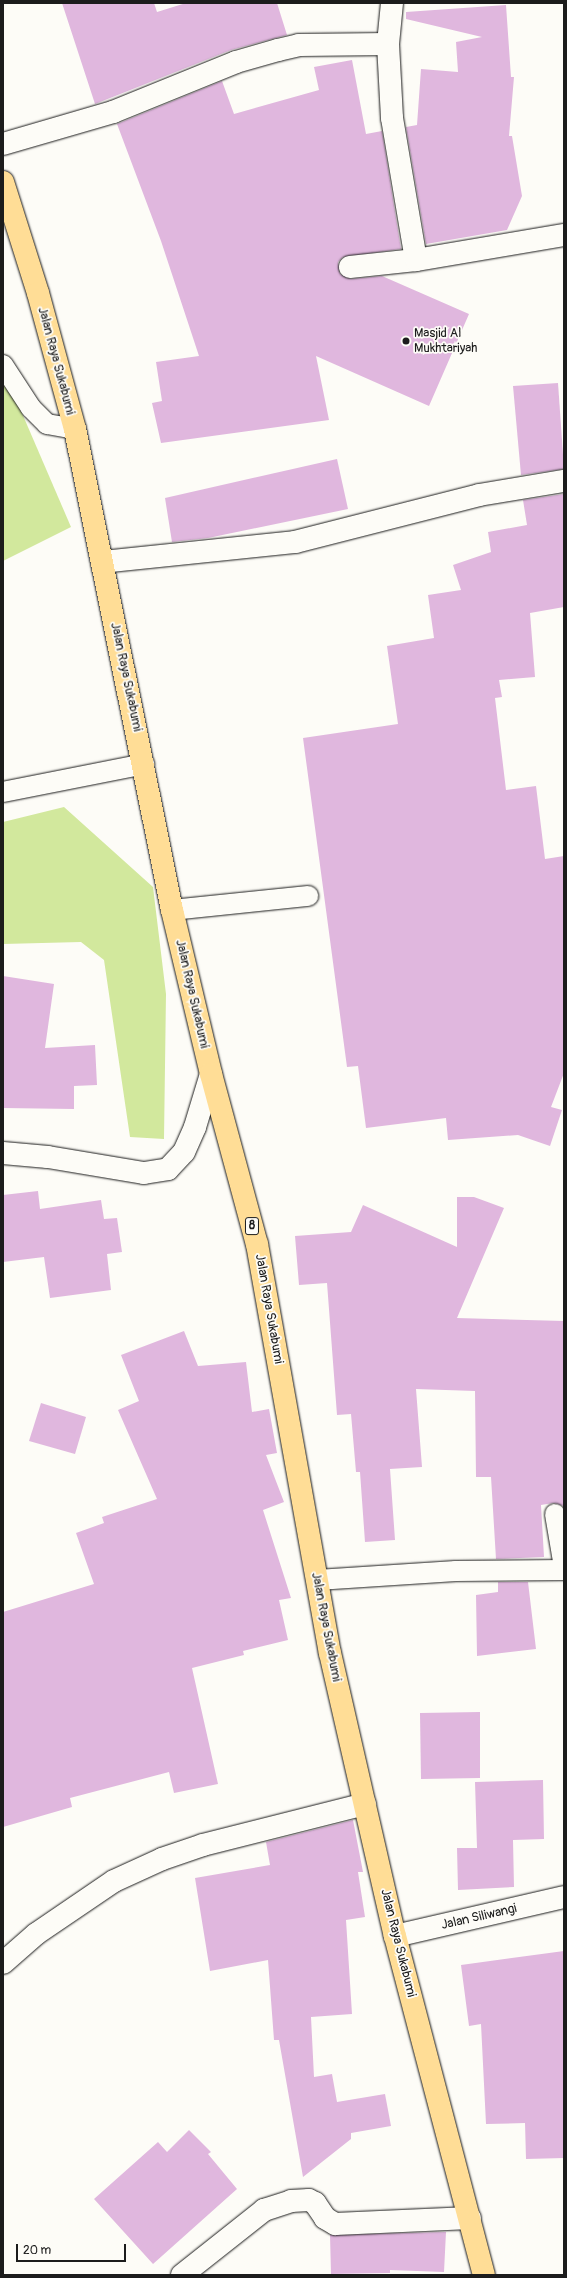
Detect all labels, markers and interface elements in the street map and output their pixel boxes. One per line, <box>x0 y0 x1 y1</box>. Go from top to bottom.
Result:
street label: Jalan Raya Sukabumi <box>34 305 78 417</box>
place label: Masjid Al Mukhtariyah <box>414 326 477 357</box>
marker: Masjid Al Mukhtariyah <box>401 336 411 346</box>
street label: Jalan Raya Sukabumi <box>107 621 145 733</box>
street label: Jalan Raya Sukabumi <box>172 938 212 1050</box>
road number: 8 <box>244 1216 260 1236</box>
street label: Jalan Raya Sukabumi <box>252 1253 286 1365</box>
street label: Jalan Raya Sukabumi <box>308 1571 344 1683</box>
street label: Jalan Raya Sukabumi <box>377 1887 419 1999</box>
street label: Jalan Siliwangi <box>440 1901 518 1933</box>
scale bar <box>18 2236 128 2262</box>
text: 20 m <box>23 2243 51 2258</box>

